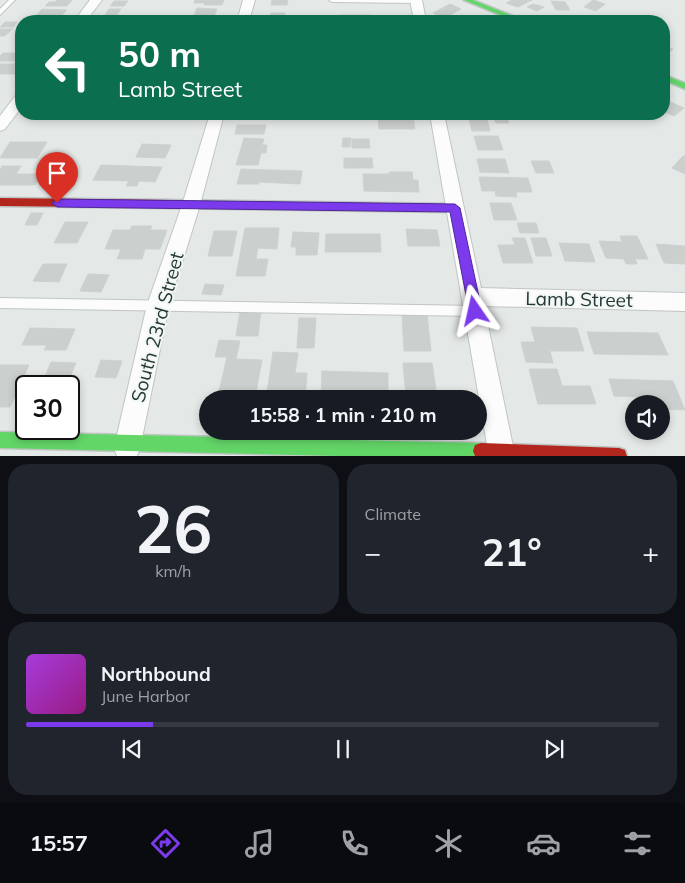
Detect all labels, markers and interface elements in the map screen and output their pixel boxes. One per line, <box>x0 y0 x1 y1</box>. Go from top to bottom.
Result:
text: 50 m <box>118 32 201 76</box>
icon: left <box>35 35 100 100</box>
text: Lamb Street <box>118 75 242 103</box>
pin <box>36 152 78 203</box>
icon: arrive <box>43 159 71 187</box>
street label: South 23rd Street <box>125 249 189 405</box>
position arrow <box>448 284 500 336</box>
street label: Lamb Street <box>525 286 633 312</box>
speed limit sign: 30 <box>15 375 80 440</box>
map controls <box>625 395 670 440</box>
button: sound <box>625 395 670 440</box>
text: 15:58 · 1 min · 210 m <box>249 403 437 427</box>
text: 26 <box>134 488 212 569</box>
text: Climate <box>365 504 421 524</box>
text: 21° <box>482 528 542 576</box>
text: − <box>365 535 381 570</box>
text: + <box>642 535 659 570</box>
text: km/h <box>155 561 191 581</box>
text: Northbound <box>101 662 211 686</box>
text: June Harbor <box>101 686 190 706</box>
icon: previous <box>118 735 146 763</box>
icon: pause <box>329 735 357 763</box>
icon: next <box>540 735 568 763</box>
icon: directions <box>148 826 183 861</box>
icon: music <box>242 826 277 861</box>
icon: phone <box>337 826 372 861</box>
icon: climate <box>431 826 466 861</box>
icon: car <box>526 826 561 861</box>
icon: filters <box>620 826 655 861</box>
text: 15:57 <box>30 829 88 857</box>

